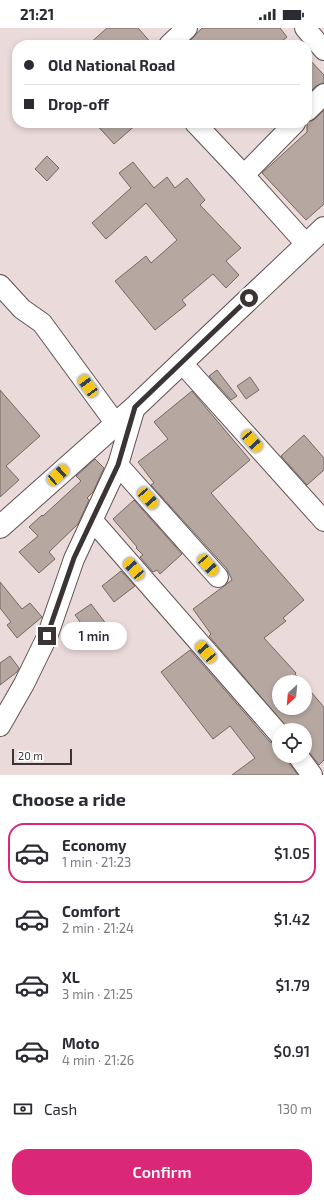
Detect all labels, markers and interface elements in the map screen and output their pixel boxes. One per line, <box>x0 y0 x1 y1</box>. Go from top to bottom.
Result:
text: 21:21 <box>20 5 54 23</box>
text: Old National Road <box>48 56 175 74</box>
text: Drop-off <box>48 95 109 113</box>
route start <box>240 289 258 307</box>
car <box>76 373 100 399</box>
car <box>240 428 264 454</box>
car <box>45 463 71 487</box>
car <box>136 485 160 511</box>
car <box>196 552 220 578</box>
car <box>122 556 146 582</box>
callout: 1 min <box>61 622 127 650</box>
route end <box>38 627 56 645</box>
text: 1 min <box>79 628 109 644</box>
car <box>194 639 218 665</box>
north arrow <box>272 675 312 715</box>
map controls <box>272 675 312 763</box>
button: locate <box>272 723 312 763</box>
scale bar <box>12 747 72 766</box>
text: 20 m <box>18 749 43 762</box>
text: Choose a ride <box>12 788 126 810</box>
icon: car <box>14 835 50 871</box>
text: Economy <box>62 836 127 854</box>
text: $1.05 <box>274 844 310 862</box>
text: 1 min · 21:23 <box>62 854 131 870</box>
icon: car <box>14 901 50 937</box>
text: Comfort <box>62 902 120 920</box>
text: $1.42 <box>274 910 310 928</box>
text: 2 min · 21:24 <box>62 920 134 936</box>
icon: car <box>14 967 50 1003</box>
text: XL <box>62 968 80 986</box>
text: $1.79 <box>276 976 310 994</box>
text: 3 min · 21:25 <box>62 986 133 1002</box>
icon: car <box>14 1033 50 1069</box>
text: Moto <box>62 1034 100 1052</box>
text: $0.91 <box>274 1042 310 1060</box>
text: 4 min · 21:26 <box>62 1052 134 1068</box>
icon: cash <box>12 1098 34 1120</box>
text: Cash <box>44 1100 77 1118</box>
text: 130 m <box>277 1101 312 1117</box>
button: Confirm <box>12 1149 312 1195</box>

